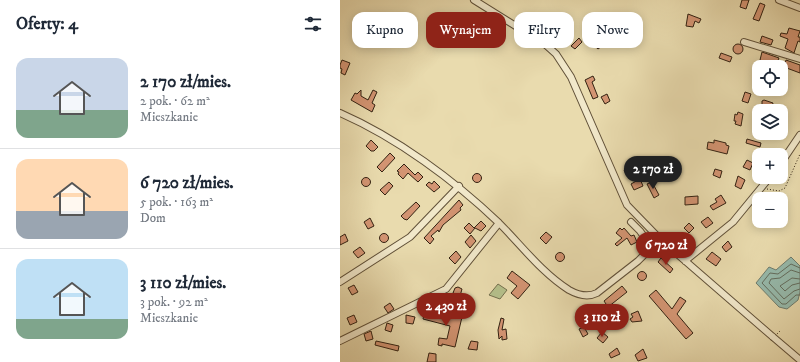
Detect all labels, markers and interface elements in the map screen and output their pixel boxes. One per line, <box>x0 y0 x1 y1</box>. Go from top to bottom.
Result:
chip: Kupno <box>352 12 418 48</box>
chip: Wynajem <box>426 12 506 48</box>
chip: Filtry <box>514 12 574 48</box>
chip: Nowe <box>582 12 643 48</box>
text: Oferty: 4 <box>16 13 78 35</box>
icon: filters <box>302 13 324 35</box>
map controls <box>752 60 788 228</box>
button: locate <box>752 60 788 96</box>
text: 2 170 zł/mies. <box>140 71 231 93</box>
icon: home <box>48 74 96 122</box>
text: 2 pok. · 62 m² <box>140 93 210 109</box>
button: layers <box>752 104 788 140</box>
text: Mieszkanie <box>140 109 198 125</box>
button: + <box>752 148 788 184</box>
pin: 2 170 zł <box>612 156 694 190</box>
text: 2 170 zł <box>633 161 673 177</box>
text: 6 720 zł/mies. <box>140 172 234 194</box>
icon: home <box>48 175 96 223</box>
button: − <box>752 192 788 228</box>
text: 5 pok. · 163 m² <box>140 194 213 210</box>
text: Dom <box>140 210 166 226</box>
pin: 6 720 zł <box>625 232 707 266</box>
text: 6 720 zł <box>645 237 687 253</box>
text: 3 110 zł/mies. <box>140 272 226 294</box>
icon: home <box>48 275 96 323</box>
pin: 2 430 zł <box>405 293 487 327</box>
text: 3 pok. · 92 m² <box>140 294 208 310</box>
text: 2 430 zł <box>426 298 466 314</box>
pin: 3 110 zł <box>561 304 643 338</box>
text: 3 110 zł <box>584 309 620 325</box>
text: Mieszkanie <box>140 310 198 326</box>

